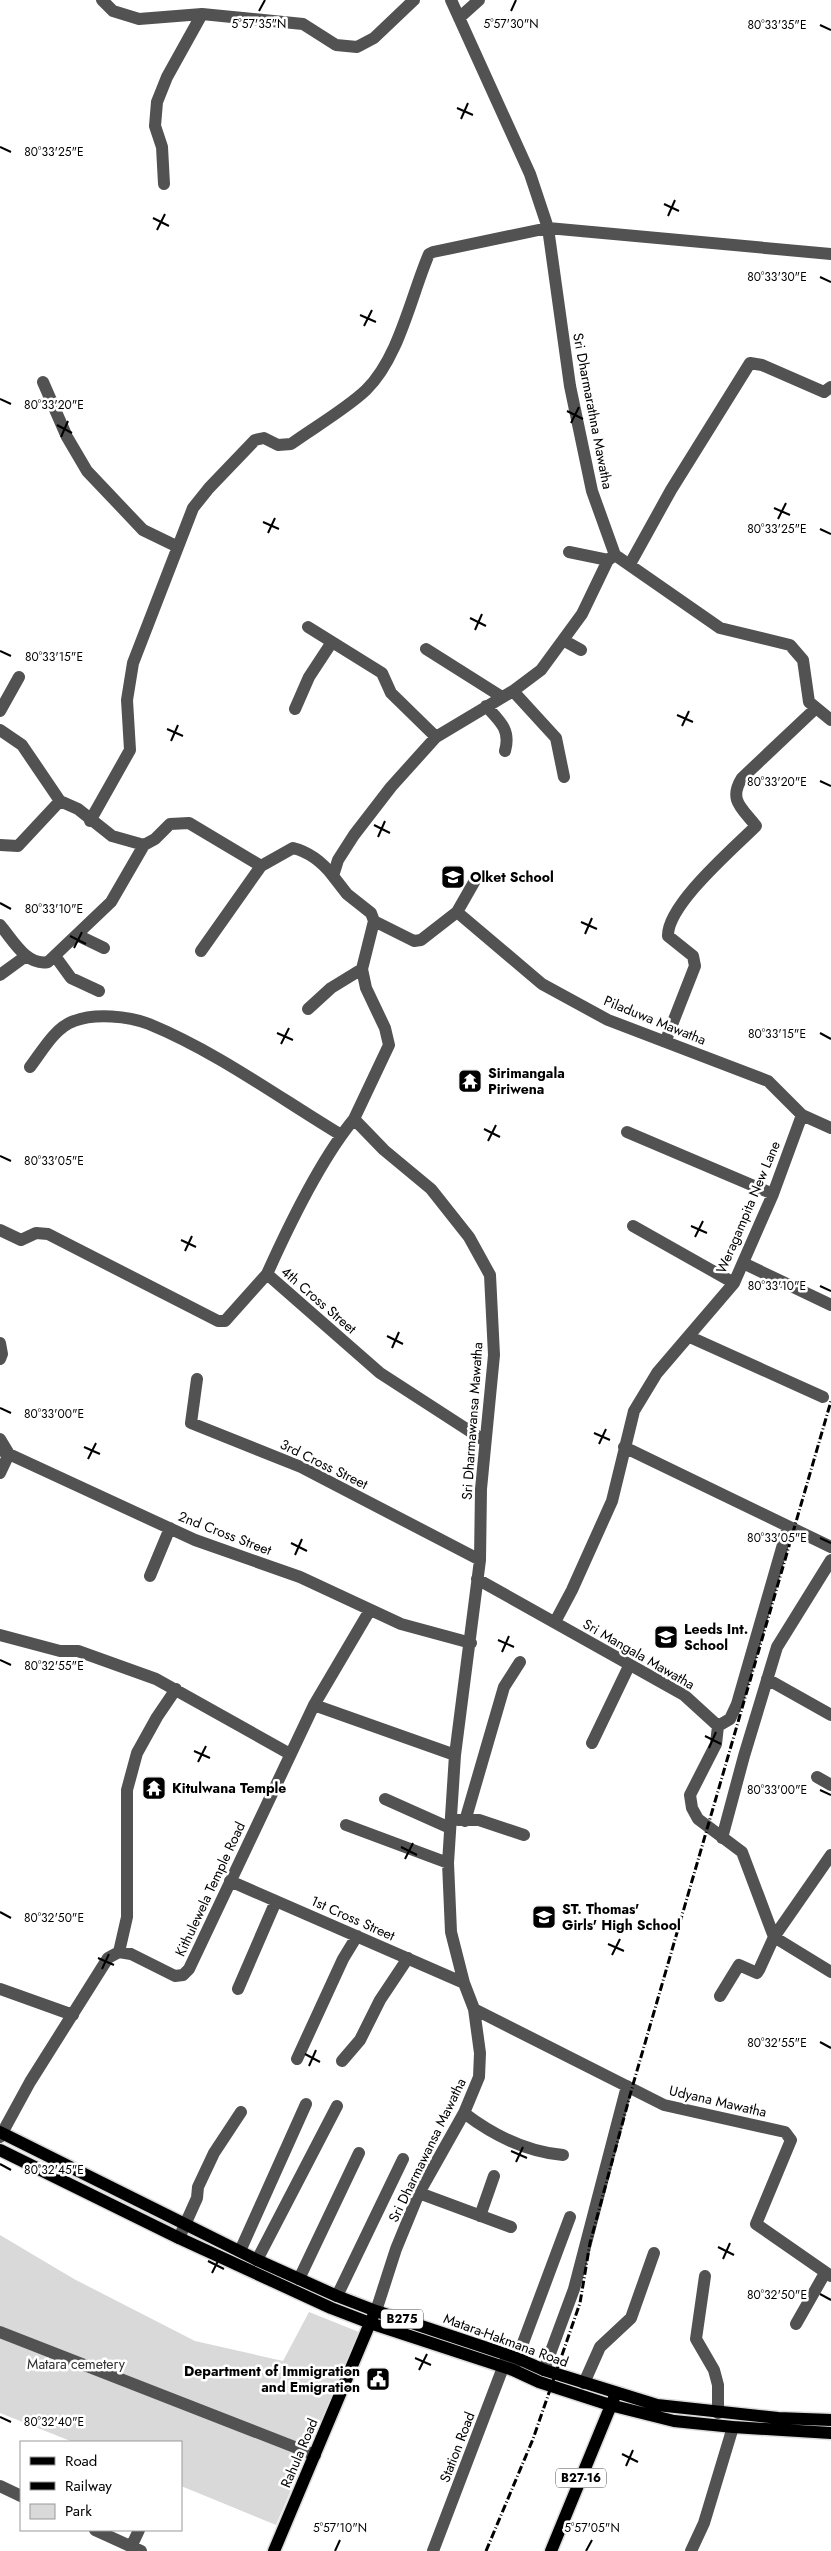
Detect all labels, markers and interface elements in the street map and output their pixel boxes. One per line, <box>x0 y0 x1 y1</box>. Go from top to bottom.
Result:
text: 5°57'35"N <box>232 15 286 33</box>
text: 5°57'30"N <box>483 15 539 33</box>
text: 80°33'35"E <box>747 16 807 34</box>
text: 80°33'25"E <box>24 143 84 161</box>
text: 80°33'30"E <box>747 268 807 286</box>
street label: Sri Dharmarathna Mawatha <box>568 331 618 491</box>
text: 80°33'20"E <box>24 396 84 414</box>
text: 80°33'25"E <box>747 520 807 538</box>
text: 80°33'15"E <box>25 648 83 666</box>
text: 80°33'20"E <box>747 773 807 791</box>
school or university icon: Olket School <box>440 864 466 890</box>
place label: Olket School <box>470 867 554 887</box>
text: 80°33'10"E <box>25 900 83 918</box>
street label: Piladuwa Mawatha <box>601 990 709 1050</box>
text: 80°33'15"E <box>748 1025 806 1043</box>
place label: Sirimangala Piriwena <box>488 1063 565 1099</box>
temple icon: Sirimangala Piriwena <box>457 1068 483 1094</box>
street label: Weragampita New Lane <box>711 1138 785 1276</box>
text: 80°33'05"E <box>24 1152 84 1170</box>
street label: 4th Cross Street <box>277 1262 361 1339</box>
text: 80°33'10"E <box>748 1277 806 1295</box>
street label: Sri Dharmawansa Mawatha <box>457 1341 487 1501</box>
text: 80°33'00"E <box>24 1405 84 1423</box>
street label: 3rd Cross Street <box>277 1434 372 1494</box>
street label: 2nd Cross Street <box>176 1506 275 1560</box>
text: 80°33'05"E <box>747 1529 807 1547</box>
street label: Sri Mangala Mawatha <box>579 1614 699 1694</box>
place label: Leeds Int. School <box>684 1619 748 1655</box>
school or university icon: Leeds Int. School <box>653 1624 679 1650</box>
text: 80°32'55"E <box>24 1657 84 1675</box>
temple icon: Kitulwana Temple <box>141 1775 167 1801</box>
place label: Kitulwana Temple <box>172 1778 286 1798</box>
text: 80°33'00"E <box>747 1781 807 1799</box>
street label: Kithulewela Temple Road <box>170 1818 250 1960</box>
street label: 1st Cross Street <box>308 1891 399 1946</box>
place label: ST. Thomas' Girls' High School <box>562 1899 681 1935</box>
school or university icon: ST. Thomas' Girls' High School <box>531 1904 557 1930</box>
text: 80°32'50"E <box>24 1909 84 1927</box>
text: 80°32'55"E <box>747 2034 807 2052</box>
street label: Sri Dharmawansa Mawatha <box>383 2075 471 2225</box>
street label: Udyana Mawatha <box>667 2080 769 2122</box>
text: 80°32'45"E <box>24 2161 84 2179</box>
text: 80°32'50"E <box>747 2286 807 2304</box>
street label: Matara-Hakmana Road <box>441 2308 571 2372</box>
road number: B275 <box>381 2310 423 2328</box>
park label: Matara cemetery <box>27 2354 126 2374</box>
place label: Department of Immigration and Emigration <box>184 2361 360 2397</box>
public building icon: Department of Immigration and Emigration <box>365 2366 391 2392</box>
street label: Station Road <box>434 2409 480 2485</box>
text: 80°32'40"E <box>24 2413 84 2431</box>
street label: Rahula Road <box>275 2415 323 2491</box>
legend <box>20 2441 182 2531</box>
text: Road <box>65 2450 97 2472</box>
road number: B27-16 <box>556 2468 606 2488</box>
text: Railway <box>65 2475 112 2497</box>
text: Park <box>65 2500 92 2522</box>
text: 5°57'10"N <box>313 2519 367 2537</box>
text: 5°57'05"N <box>564 2519 620 2537</box>

